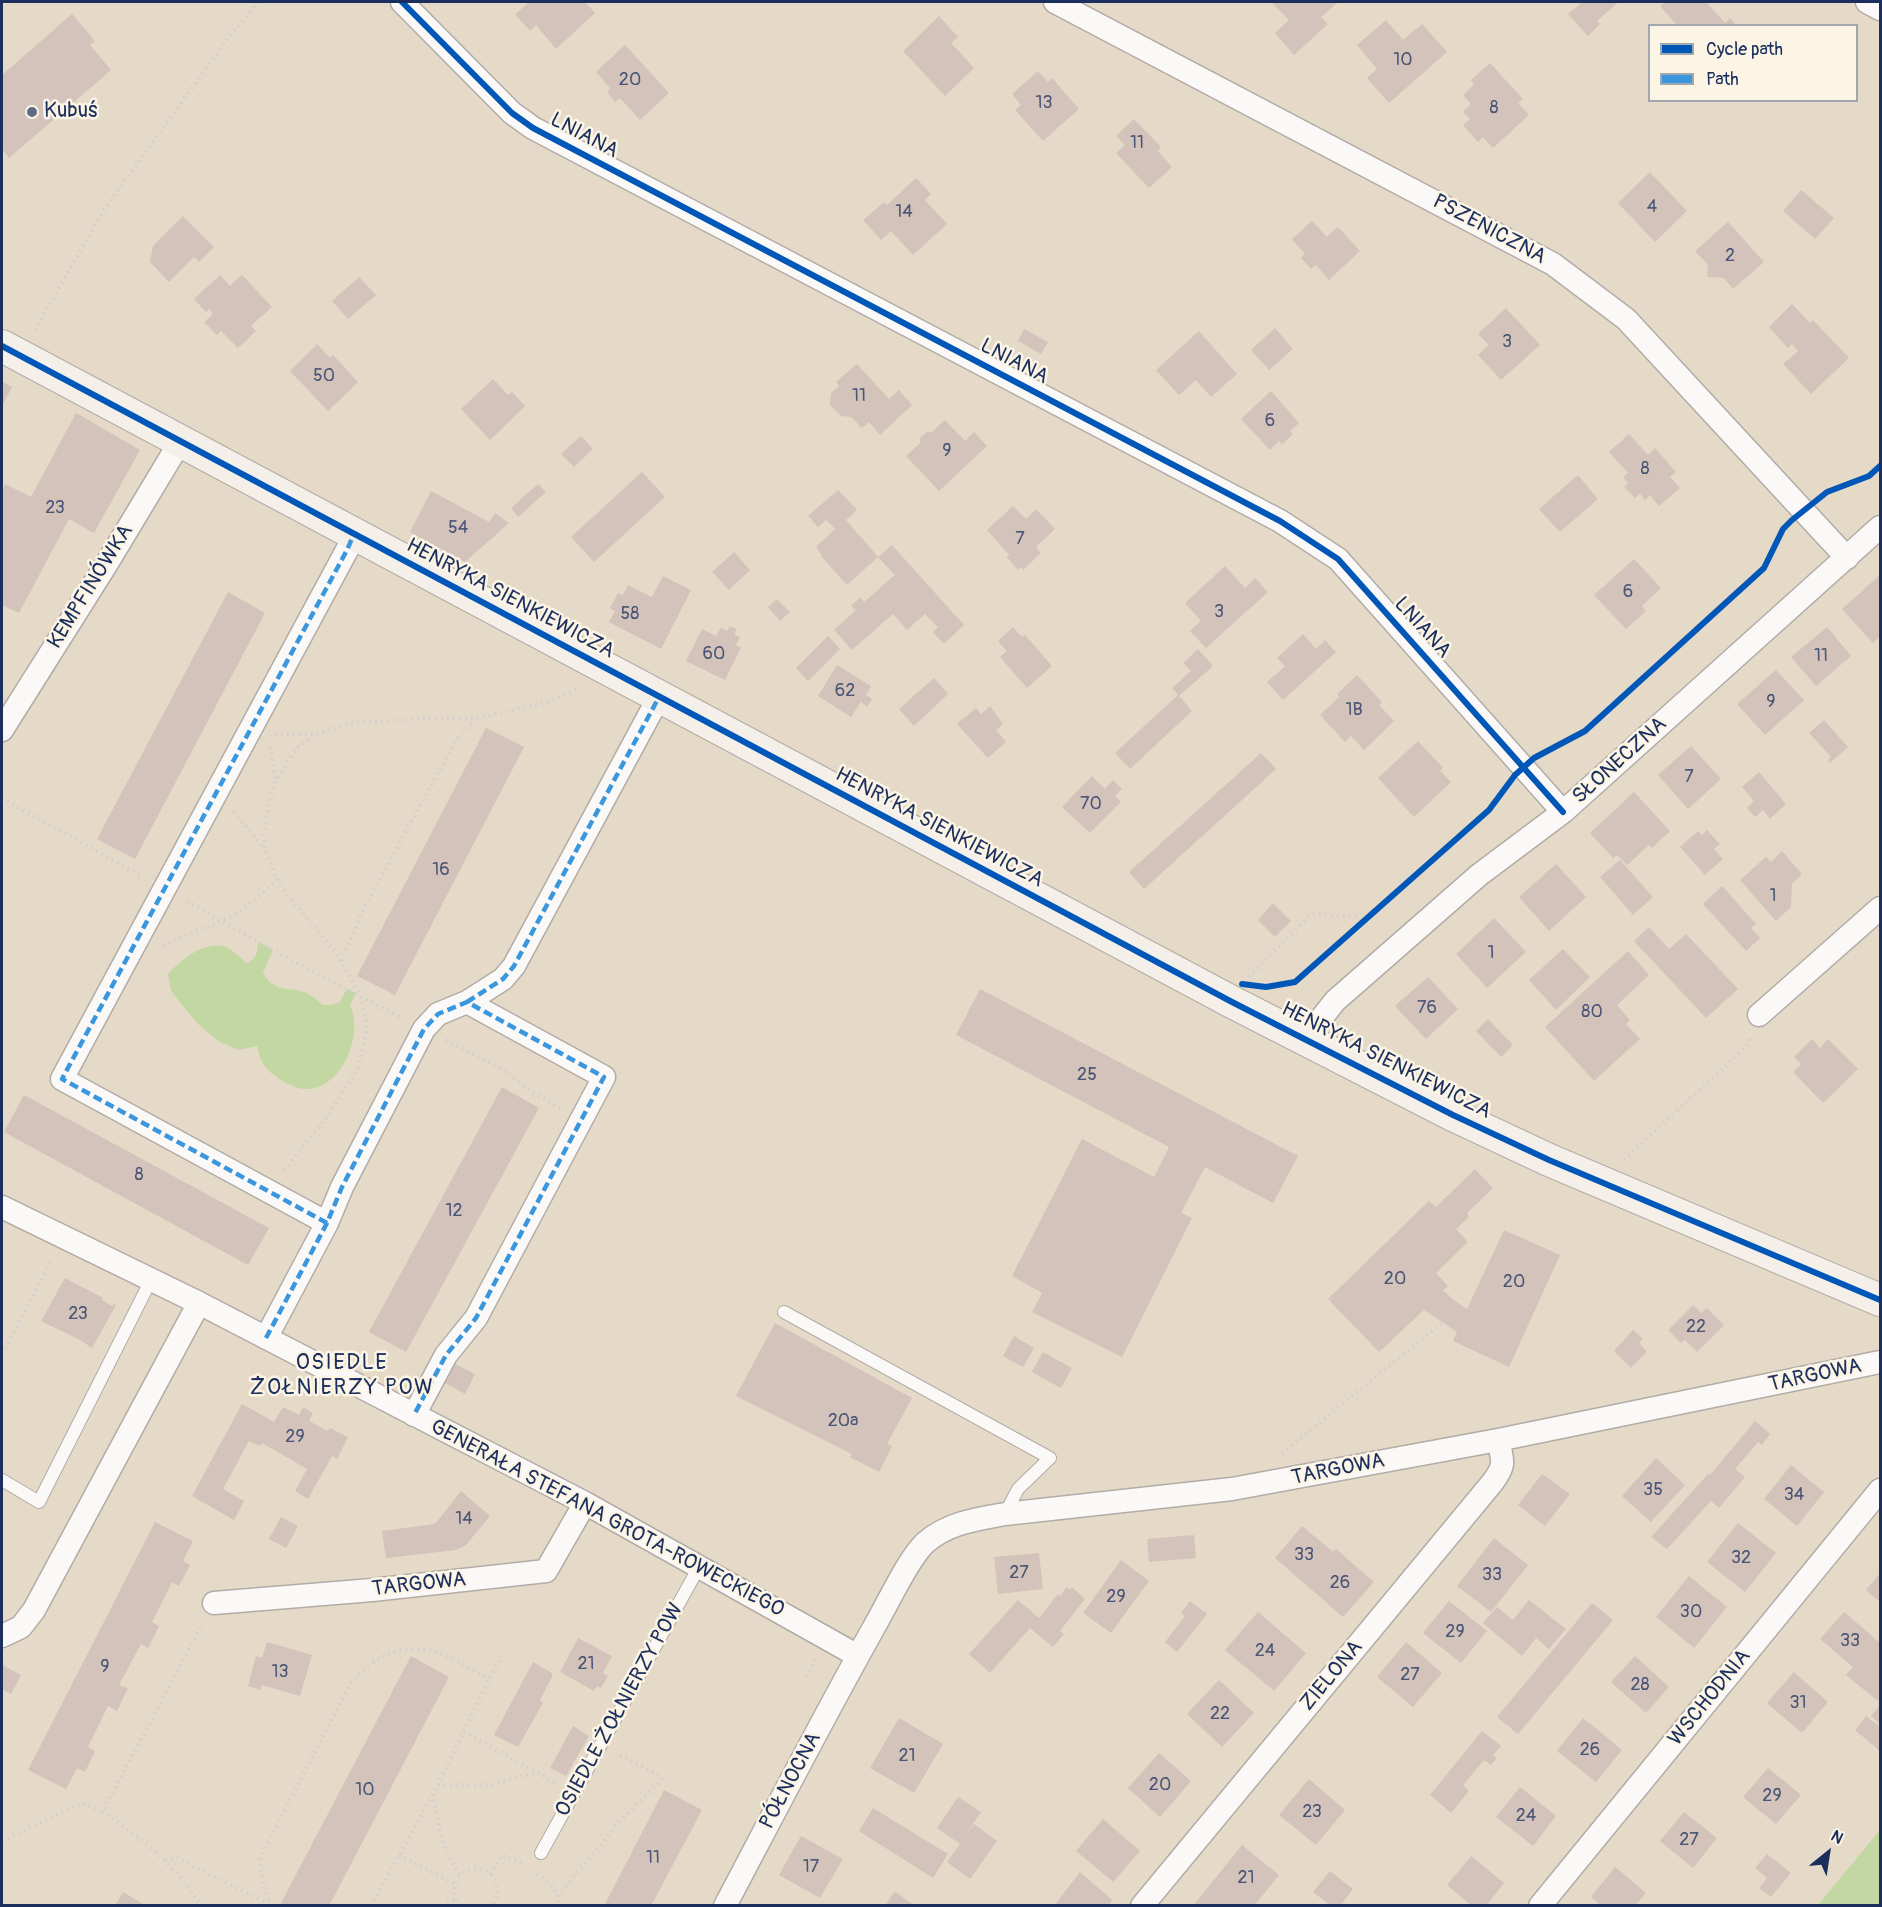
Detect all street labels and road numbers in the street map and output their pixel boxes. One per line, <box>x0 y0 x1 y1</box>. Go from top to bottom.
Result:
street label: LNIANA <box>546 108 622 164</box>
street label: PSZENICZNA <box>1428 190 1550 270</box>
street label: LNIANA <box>976 334 1052 390</box>
street label: KEMPFINÓWKA <box>43 520 139 654</box>
street label: HENRYKA SIENKIEWICZA <box>402 533 618 665</box>
street label: LNIANA <box>1388 592 1456 664</box>
street label: SŁONECZNA <box>1568 712 1672 810</box>
street label: HENRYKA SIENKIEWICZA <box>831 762 1047 894</box>
street label: HENRYKA SIENKIEWICZA <box>1277 997 1495 1125</box>
street label: TARGOWA <box>1766 1354 1864 1398</box>
street label: GENERAŁA STEFANA GROTA-ROWECKIEGO <box>426 1415 788 1623</box>
street label: TARGOWA <box>1289 1449 1387 1491</box>
street label: TARGOWA <box>371 1568 467 1602</box>
street label: OSIEDLE ŻOŁNIERZY POW <box>551 1599 689 1821</box>
street label: ZIELONA <box>1295 1636 1369 1716</box>
street label: WSCHODNIA <box>1663 1645 1757 1751</box>
street label: PÓŁNOCNA <box>755 1728 827 1834</box>

